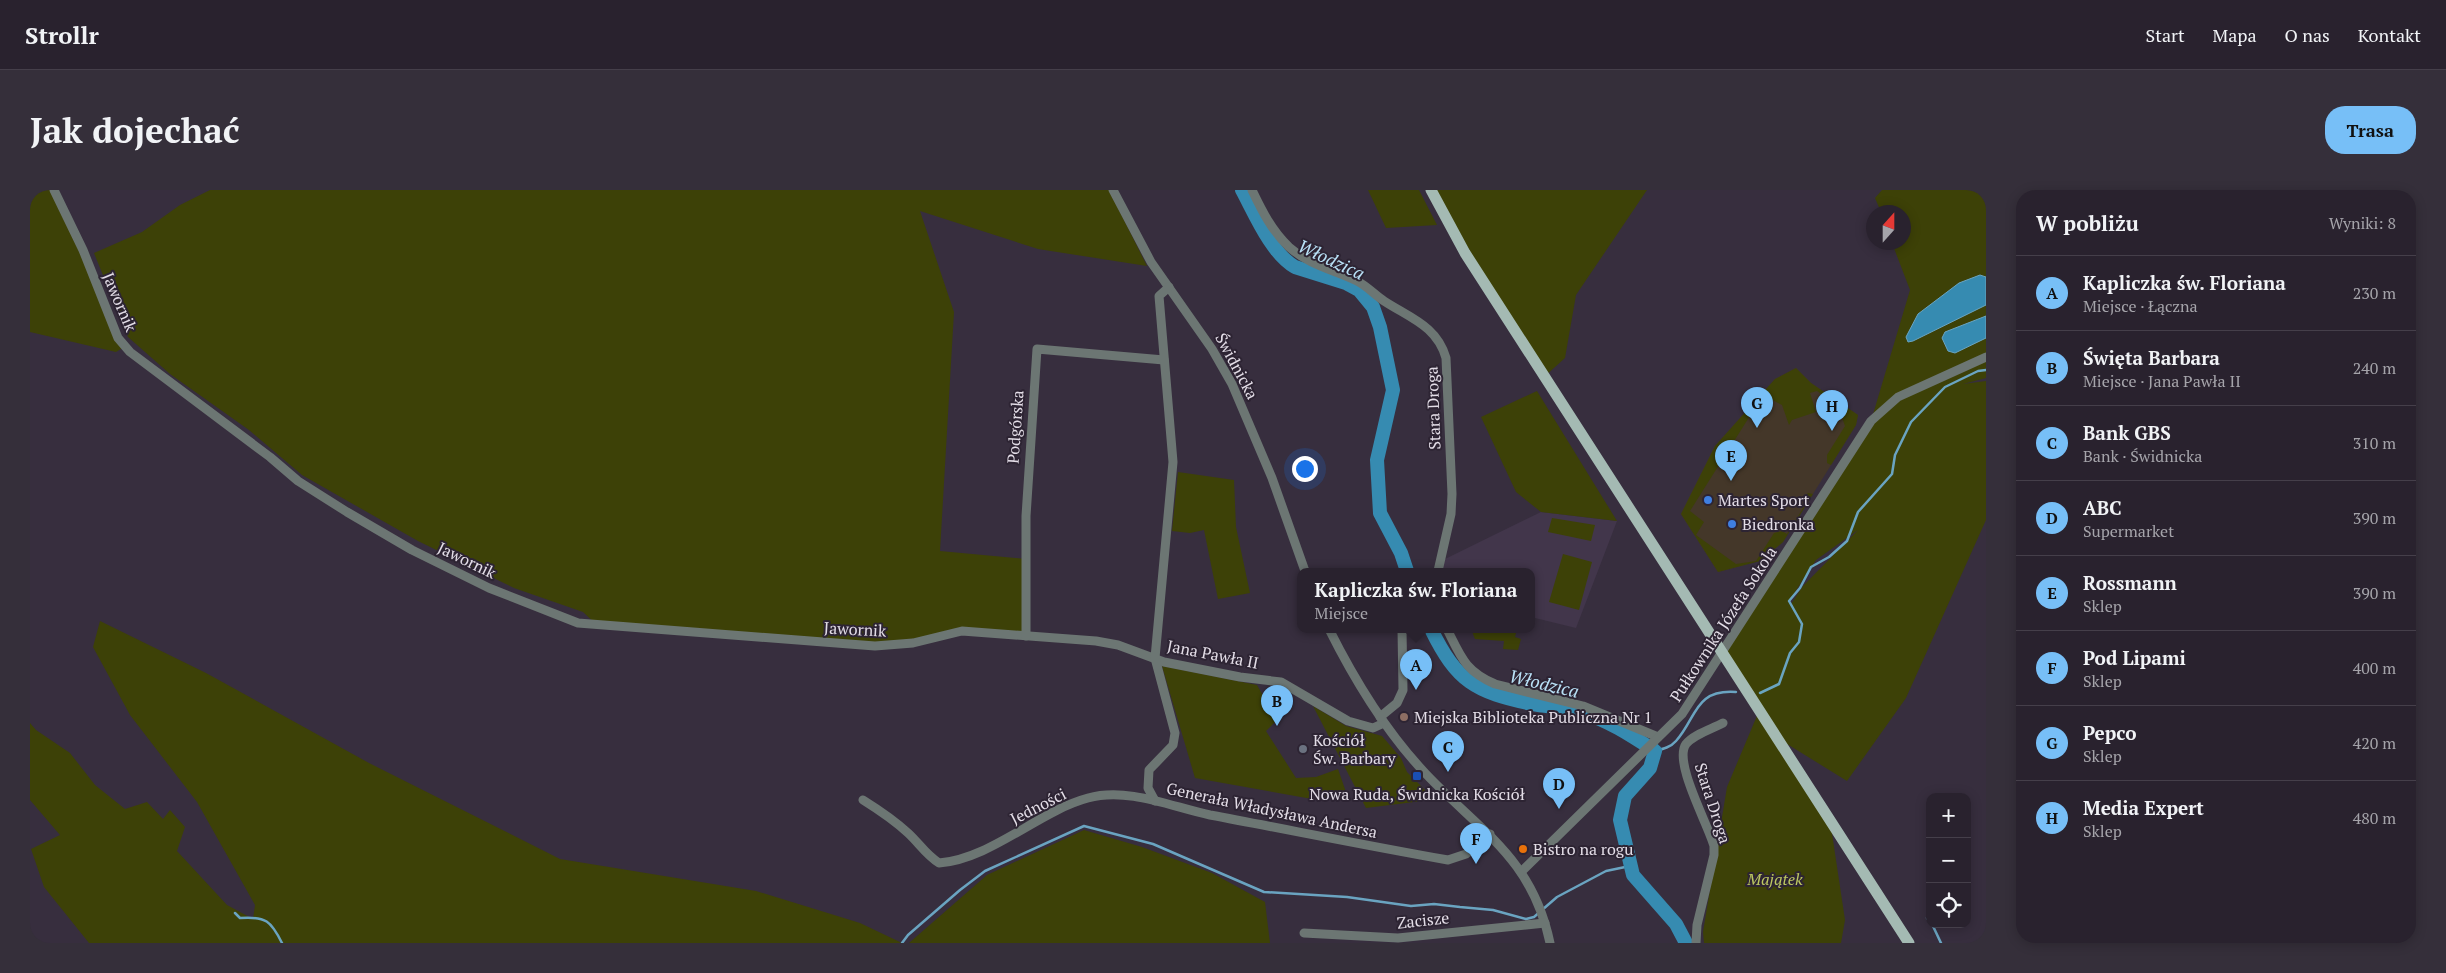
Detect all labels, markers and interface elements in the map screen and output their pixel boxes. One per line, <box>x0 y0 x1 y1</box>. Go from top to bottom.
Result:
text: Strollr <box>25 19 99 51</box>
text: Start <box>2146 23 2185 47</box>
text: Mapa <box>2213 23 2257 47</box>
text: O nas <box>2285 23 2330 47</box>
text: Kontakt <box>2358 23 2421 47</box>
button: Trasa <box>2325 106 2416 154</box>
text: Jak dojechać <box>30 107 240 153</box>
north arrow <box>1866 205 1911 250</box>
text: W pobliżu <box>2036 209 2139 237</box>
text: Wyniki: 8 <box>2329 212 2396 234</box>
water label: Włodzica <box>1294 233 1369 285</box>
street label: Jawornik <box>98 269 143 336</box>
text: Kapliczka św. Floriana <box>2083 270 2286 295</box>
text: A <box>2046 282 2058 304</box>
text: 230 m <box>2353 282 2396 304</box>
text: Miejsce · Łączna <box>2083 295 2198 317</box>
street label: Świdnicka <box>1210 329 1264 403</box>
text: Święta Barbara <box>2083 345 2220 370</box>
text: B <box>2047 357 2057 379</box>
text: 240 m <box>2353 357 2396 379</box>
street label: Stara Droga <box>1421 366 1445 450</box>
text: Miejsce · Jana Pawła II <box>2083 370 2241 392</box>
pin: G <box>1741 387 1773 428</box>
street label: Podgórska <box>1001 390 1029 464</box>
pin: H <box>1816 390 1848 431</box>
text: Bank GBS <box>2083 420 2171 445</box>
text: C <box>2047 432 2057 454</box>
text: 310 m <box>2353 432 2396 454</box>
pin: E <box>1715 440 1747 481</box>
text: Bank · Świdnicka <box>2083 445 2202 467</box>
your location <box>1292 456 1318 482</box>
place label: Martes Sport <box>1718 489 1810 511</box>
marker: Martes Sport <box>1702 494 1714 506</box>
text: ABC <box>2083 495 2122 520</box>
text: D <box>2046 507 2058 529</box>
text: 390 m <box>2353 507 2396 529</box>
place label: Biedronka <box>1742 513 1814 535</box>
marker: Biedronka <box>1726 518 1738 530</box>
text: Supermarket <box>2083 520 2174 542</box>
street label: Jawornik <box>434 536 501 584</box>
street label: Pułkownika Józefa Sokola <box>1664 542 1782 706</box>
popup <box>1297 568 1535 633</box>
text: Rossmann <box>2083 570 2177 595</box>
text: Kapliczka św. Floriana <box>1315 577 1517 602</box>
text: E <box>2047 582 2057 604</box>
text: 390 m <box>2353 582 2396 604</box>
text: Sklep <box>2083 595 2122 617</box>
text: Miejsce <box>1315 602 1368 624</box>
street label: Jawornik <box>823 616 888 642</box>
street label: Jana Pawła II <box>1165 634 1261 674</box>
text: Pod Lipami <box>2083 645 2186 670</box>
pin: A <box>1400 649 1432 690</box>
text: F <box>2047 657 2057 679</box>
text: 400 m <box>2353 657 2396 679</box>
water label: Włodzica <box>1507 663 1581 703</box>
text: Sklep <box>2083 670 2122 692</box>
pin: B <box>1261 685 1293 726</box>
place label: Miejska Biblioteka Publiczna Nr 1 <box>1414 706 1652 728</box>
marker: Miejska Biblioteka Publiczna Nr 1 <box>1398 711 1410 723</box>
text: Pepco <box>2083 720 2137 745</box>
place label: Kościół Św. Barbary <box>1313 729 1397 769</box>
pin: C <box>1432 731 1464 772</box>
text: G <box>2046 732 2058 754</box>
text: 420 m <box>2353 732 2396 754</box>
marker: Kościół Św. Barbary <box>1297 743 1309 755</box>
text: Sklep <box>2083 745 2122 767</box>
street label: Stara Droga <box>1690 760 1736 846</box>
pin: D <box>1543 768 1575 809</box>
marker: Nowa Ruda, Świdnicka Kościół <box>1411 770 1423 782</box>
street label: Generała Władysława Andersa <box>1164 777 1380 843</box>
street label: Jedności <box>1006 783 1070 829</box>
place label: Nowa Ruda, Świdnicka Kościół <box>1309 783 1525 805</box>
map controls <box>1926 793 1971 928</box>
button: + <box>1926 793 1971 838</box>
text: Media Expert <box>2083 795 2204 820</box>
text: H <box>2046 807 2058 829</box>
text: 480 m <box>2353 807 2396 829</box>
text: Sklep <box>2083 820 2122 842</box>
pin: F <box>1460 823 1492 864</box>
place label: Bistro na rogu <box>1533 838 1633 860</box>
button: − <box>1926 838 1971 883</box>
marker: Bistro na rogu <box>1517 843 1529 855</box>
park label: Majątek <box>1746 868 1803 890</box>
button: locate <box>1926 883 1971 928</box>
street label: Zacisze <box>1396 906 1450 934</box>

